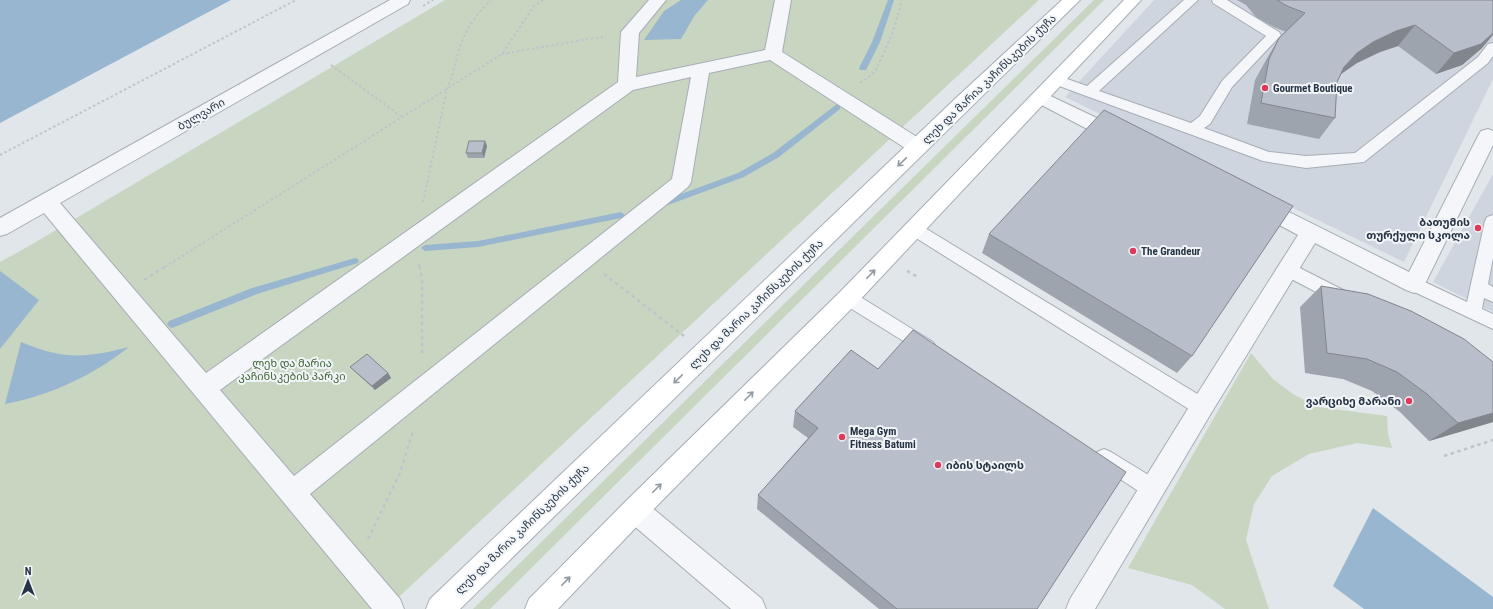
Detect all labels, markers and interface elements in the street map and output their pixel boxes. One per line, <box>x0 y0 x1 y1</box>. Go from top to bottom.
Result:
street label: ლეხ და მარია კაჩინსკების ქუჩა <box>920 12 1059 147</box>
place label: Gourmet Boutique <box>1273 82 1353 95</box>
marker: Gourmet Boutique <box>1260 83 1270 93</box>
street label: ბულვარი <box>175 96 227 133</box>
one-way arrow <box>897 157 907 167</box>
place label: ბათუმის თურქული სკოლა <box>1366 216 1470 242</box>
marker: ბათუმის თურქული სკოლა <box>1473 223 1483 233</box>
street label: ლეხ და მარია კაჩინსკების ქუჩა <box>687 237 826 372</box>
place label: The Grandeur <box>1141 245 1201 258</box>
marker: The Grandeur <box>1128 246 1138 256</box>
one-way arrow <box>866 269 875 279</box>
park label: ლეხ და მარია კაჩინსკების პარკი <box>238 357 346 383</box>
one-way arrow <box>673 374 683 384</box>
one-way arrow <box>744 391 754 401</box>
place label: ვარციხე მარანი <box>1306 395 1401 408</box>
marker: ვარციხე მარანი <box>1404 396 1414 406</box>
place label: Mega Gym Fitness Batumi <box>850 425 916 451</box>
marker: Mega Gym Fitness Batumi <box>837 432 847 442</box>
place label: იბის სტაილს <box>946 459 1024 472</box>
marker: იბის სტაილს <box>933 460 943 470</box>
street label: ლეხ და მარია კაჩინსკების ქუჩა <box>453 462 592 597</box>
one-way arrow <box>652 483 662 493</box>
north arrow <box>8 561 48 601</box>
text: N <box>25 565 32 578</box>
one-way arrow <box>561 576 571 586</box>

